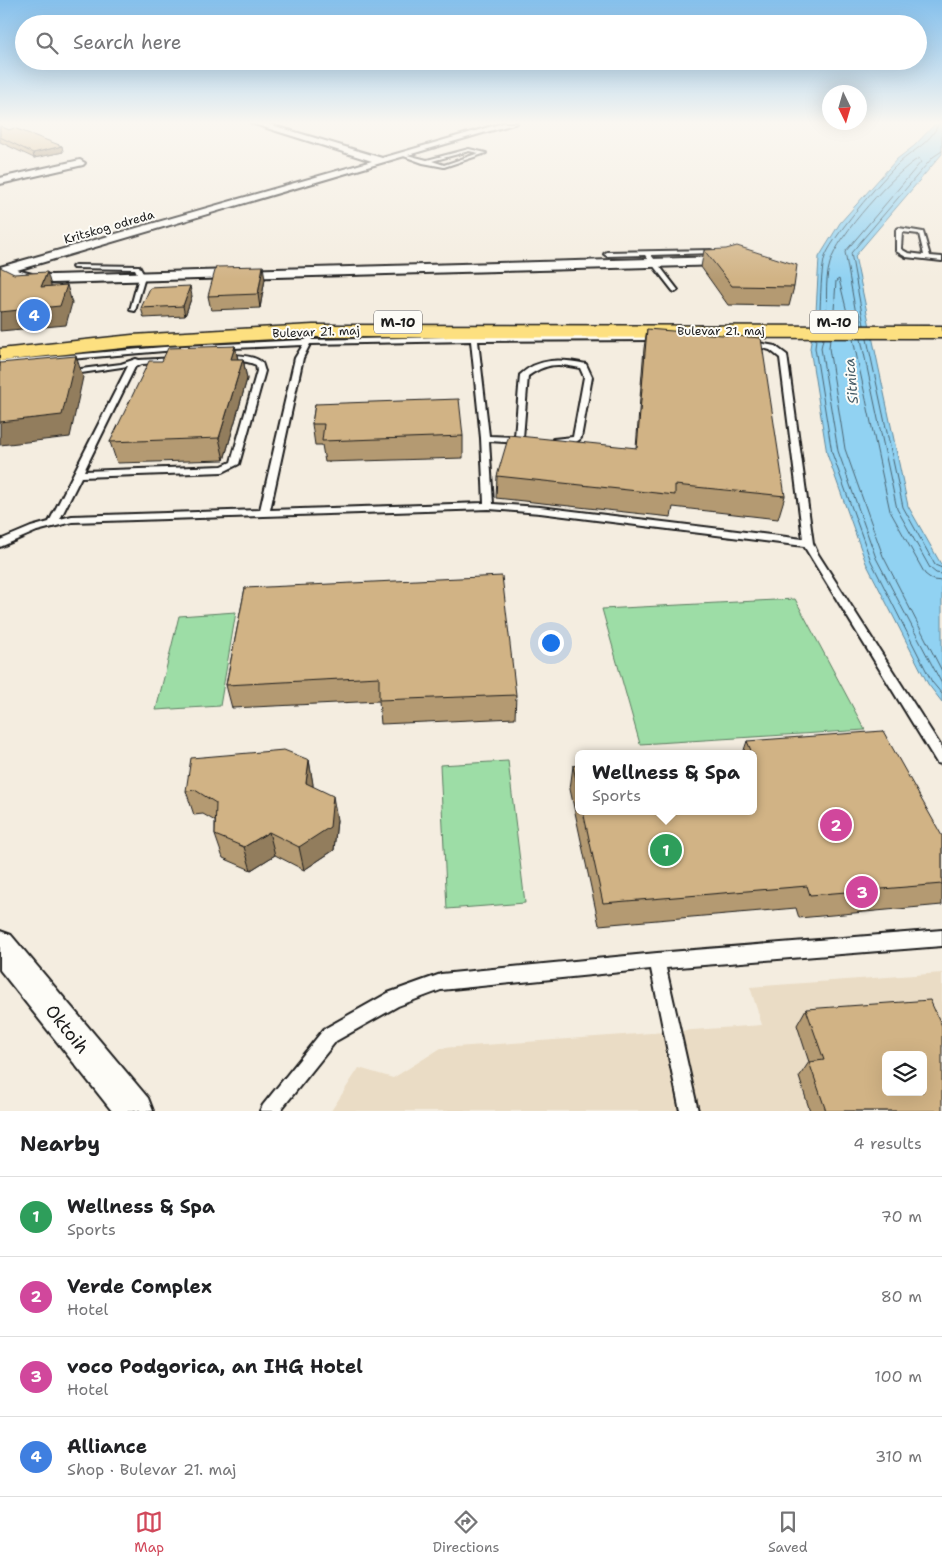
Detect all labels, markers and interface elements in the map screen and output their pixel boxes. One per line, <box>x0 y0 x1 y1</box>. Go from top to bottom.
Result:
search box <box>15 15 927 70</box>
icon: search <box>33 29 61 57</box>
text: Search here <box>73 30 182 55</box>
north arrow <box>822 85 867 130</box>
street label: Kritskog odreda <box>62 206 157 248</box>
pin: 4 <box>18 296 50 334</box>
road number: M-10 <box>374 311 422 334</box>
road number: M-10 <box>810 311 858 334</box>
street label: Bulevar 21. maj <box>272 322 360 342</box>
street label: Bulevar 21. maj <box>677 323 765 339</box>
water label: Sitnica <box>840 357 862 405</box>
your location <box>538 630 564 656</box>
popup <box>575 750 757 815</box>
text: Wellness & Spa <box>592 760 740 785</box>
text: Sports <box>592 785 641 806</box>
pin: 2 <box>820 806 852 844</box>
pin: 1 <box>650 831 682 869</box>
pin: 3 <box>846 873 878 911</box>
street label: Oktoih <box>40 999 94 1059</box>
map controls <box>882 1051 927 1096</box>
button: layers <box>882 1051 927 1096</box>
text: Nearby <box>20 1130 100 1158</box>
text: 4 results <box>853 1133 922 1154</box>
text: Wellness & Spa <box>67 1194 215 1219</box>
text: 1 <box>32 1206 40 1227</box>
text: 70 m <box>881 1206 922 1227</box>
text: Sports <box>67 1219 116 1240</box>
text: Verde Complex <box>67 1274 212 1299</box>
text: 2 <box>30 1286 42 1307</box>
text: 80 m <box>881 1286 922 1307</box>
text: Hotel <box>67 1299 108 1320</box>
text: voco Podgorica, an IHG Hotel <box>67 1354 363 1379</box>
text: 3 <box>30 1366 42 1387</box>
text: 100 m <box>874 1366 922 1387</box>
text: Hotel <box>67 1379 108 1400</box>
text: Alliance <box>67 1434 147 1459</box>
text: 4 <box>30 1446 42 1467</box>
text: 310 m <box>875 1446 922 1467</box>
text: Shop · Bulevar 21. maj <box>67 1459 236 1480</box>
tab: Map <box>134 1508 164 1556</box>
tab: Directions <box>433 1508 500 1556</box>
tab: Saved <box>768 1508 808 1556</box>

